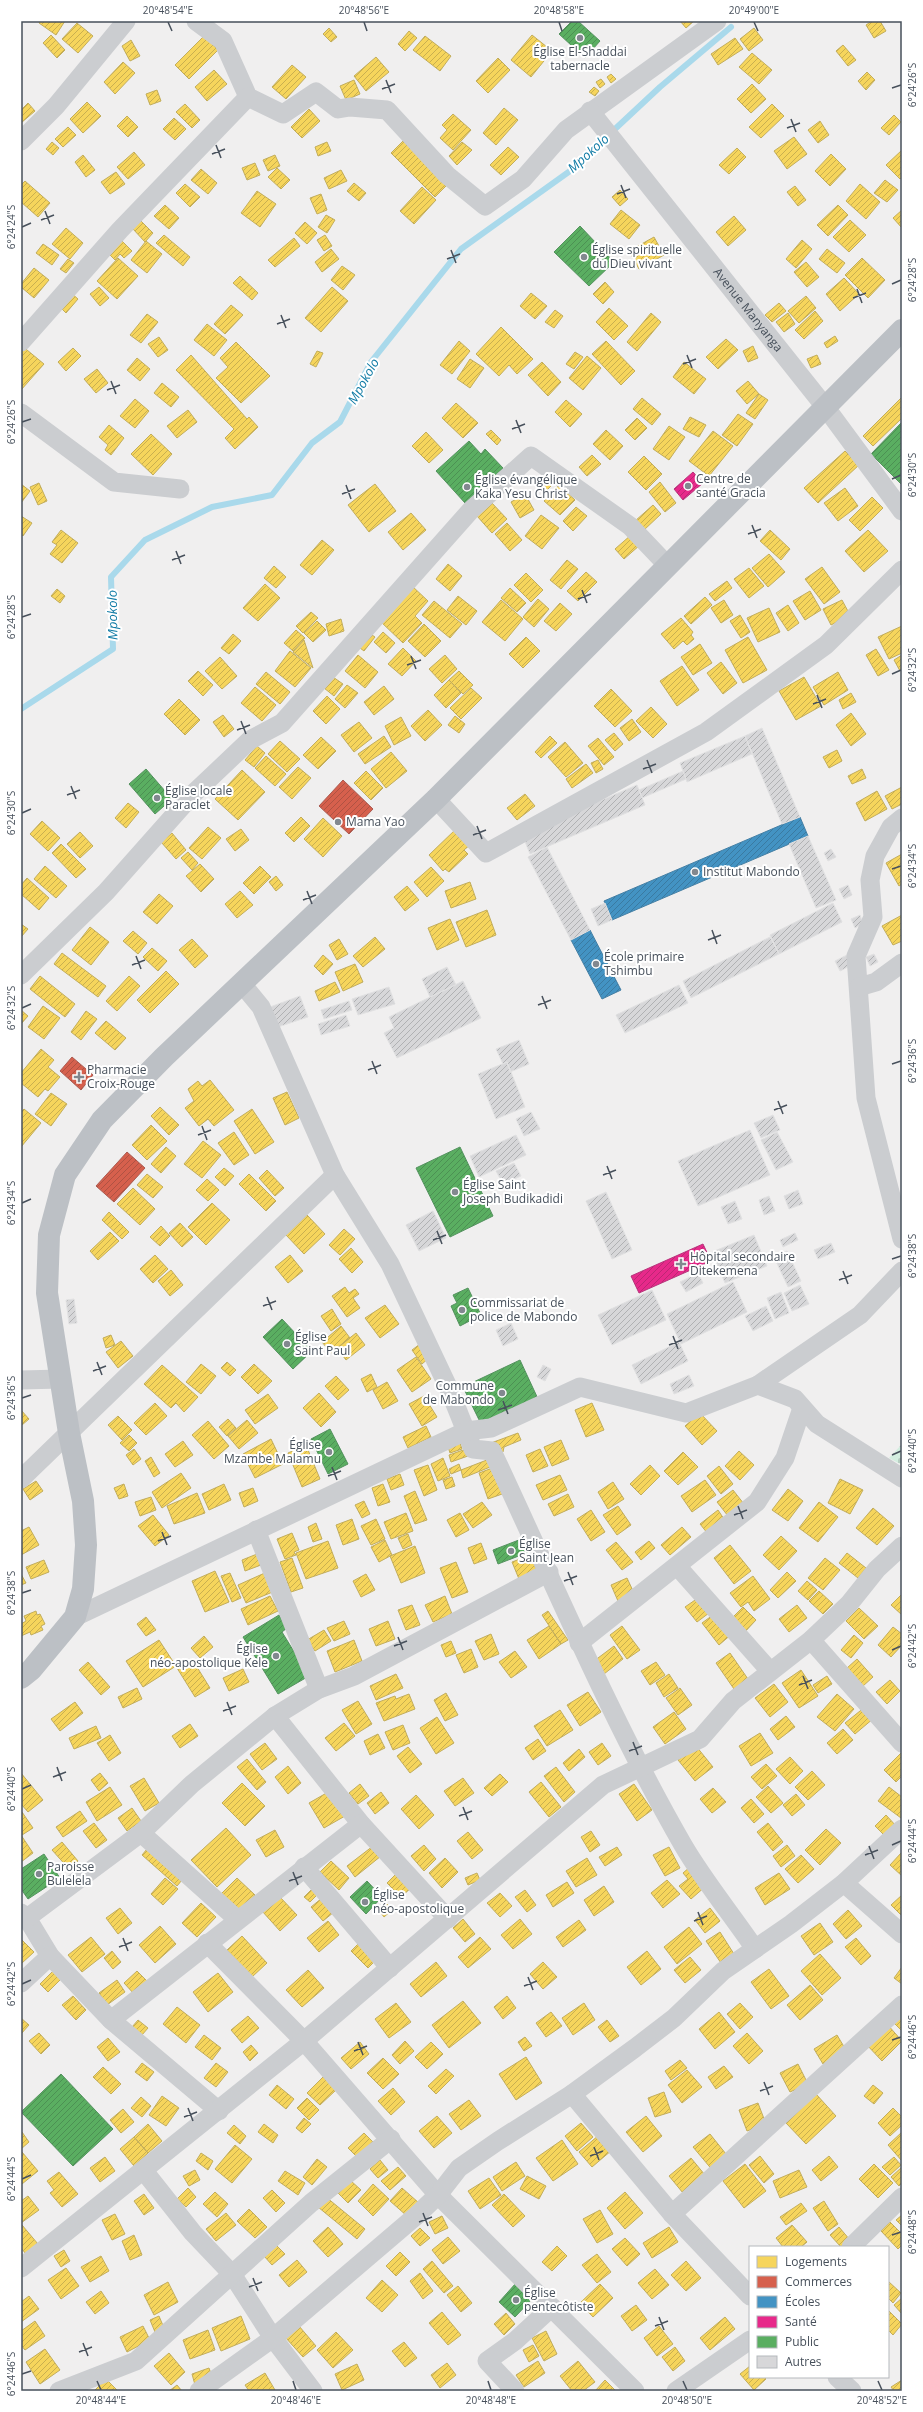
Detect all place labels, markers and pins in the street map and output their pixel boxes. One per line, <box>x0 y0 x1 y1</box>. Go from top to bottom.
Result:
marker: Église El-Shaddai tabernacle <box>575 33 585 43</box>
place label: Église El-Shaddai tabernacle <box>533 43 627 74</box>
place label: Église spirituelle du Dieu vivant <box>592 241 682 272</box>
marker: Église spirituelle du Dieu vivant <box>579 252 589 262</box>
place label: Centre de santé Gracia <box>696 470 766 501</box>
place label: Église évangélique Kaka Yesu Christ <box>475 471 578 502</box>
marker: Centre de santé Gracia <box>683 481 693 491</box>
marker: Église évangélique Kaka Yesu Christ <box>462 482 472 492</box>
place label: Église locale Paraclet <box>165 782 233 813</box>
marker: Église locale Paraclet <box>152 793 162 803</box>
place label: Mama Yao <box>346 813 405 830</box>
marker: Mama Yao <box>333 817 343 827</box>
place label: Institut Mabondo <box>703 863 800 880</box>
marker: Institut Mabondo <box>690 867 700 877</box>
place label: École primaire Tshimbu <box>604 948 685 979</box>
marker: École primaire Tshimbu <box>591 959 601 969</box>
place label: Pharmacie Croix-Rouge <box>87 1061 155 1092</box>
marker: Pharmacie Croix-Rouge <box>74 1072 84 1082</box>
place label: Église Saint Joseph Budikadidi <box>462 1176 563 1207</box>
marker: Église Saint Joseph Budikadidi <box>450 1187 460 1197</box>
place label: Hôpital secondaire Ditekemena <box>690 1248 795 1279</box>
marker: Hôpital secondaire Ditekemena <box>675 1258 687 1270</box>
place label: Commissariat de police de Mabondo <box>470 1294 577 1325</box>
marker: Commissariat de police de Mabondo <box>457 1305 467 1315</box>
place label: Église Saint Paul <box>295 1328 350 1359</box>
marker: Église Saint Paul <box>282 1339 292 1349</box>
place label: Commune de Mabondo <box>423 1377 494 1408</box>
marker: Commune de Mabondo <box>497 1388 507 1398</box>
place label: Église Mzambe Malamu <box>224 1436 321 1467</box>
marker: Église Mzambe Malamu <box>324 1447 334 1457</box>
place label: Église Saint Jean <box>519 1535 574 1566</box>
marker: Église Saint Jean <box>506 1546 516 1556</box>
place label: Église néo-apostolique Kele <box>150 1640 268 1671</box>
marker: Église néo-apostolique Kele <box>271 1651 281 1661</box>
place label: Paroisse Bulelela <box>47 1858 94 1889</box>
marker: Paroisse Bulelela <box>34 1869 44 1879</box>
place label: Église néo-apostolique <box>373 1886 464 1917</box>
marker: Église néo-apostolique <box>360 1897 370 1907</box>
place label: Église pentecôtiste <box>524 2284 594 2315</box>
marker: Église pentecôtiste <box>511 2295 521 2305</box>

